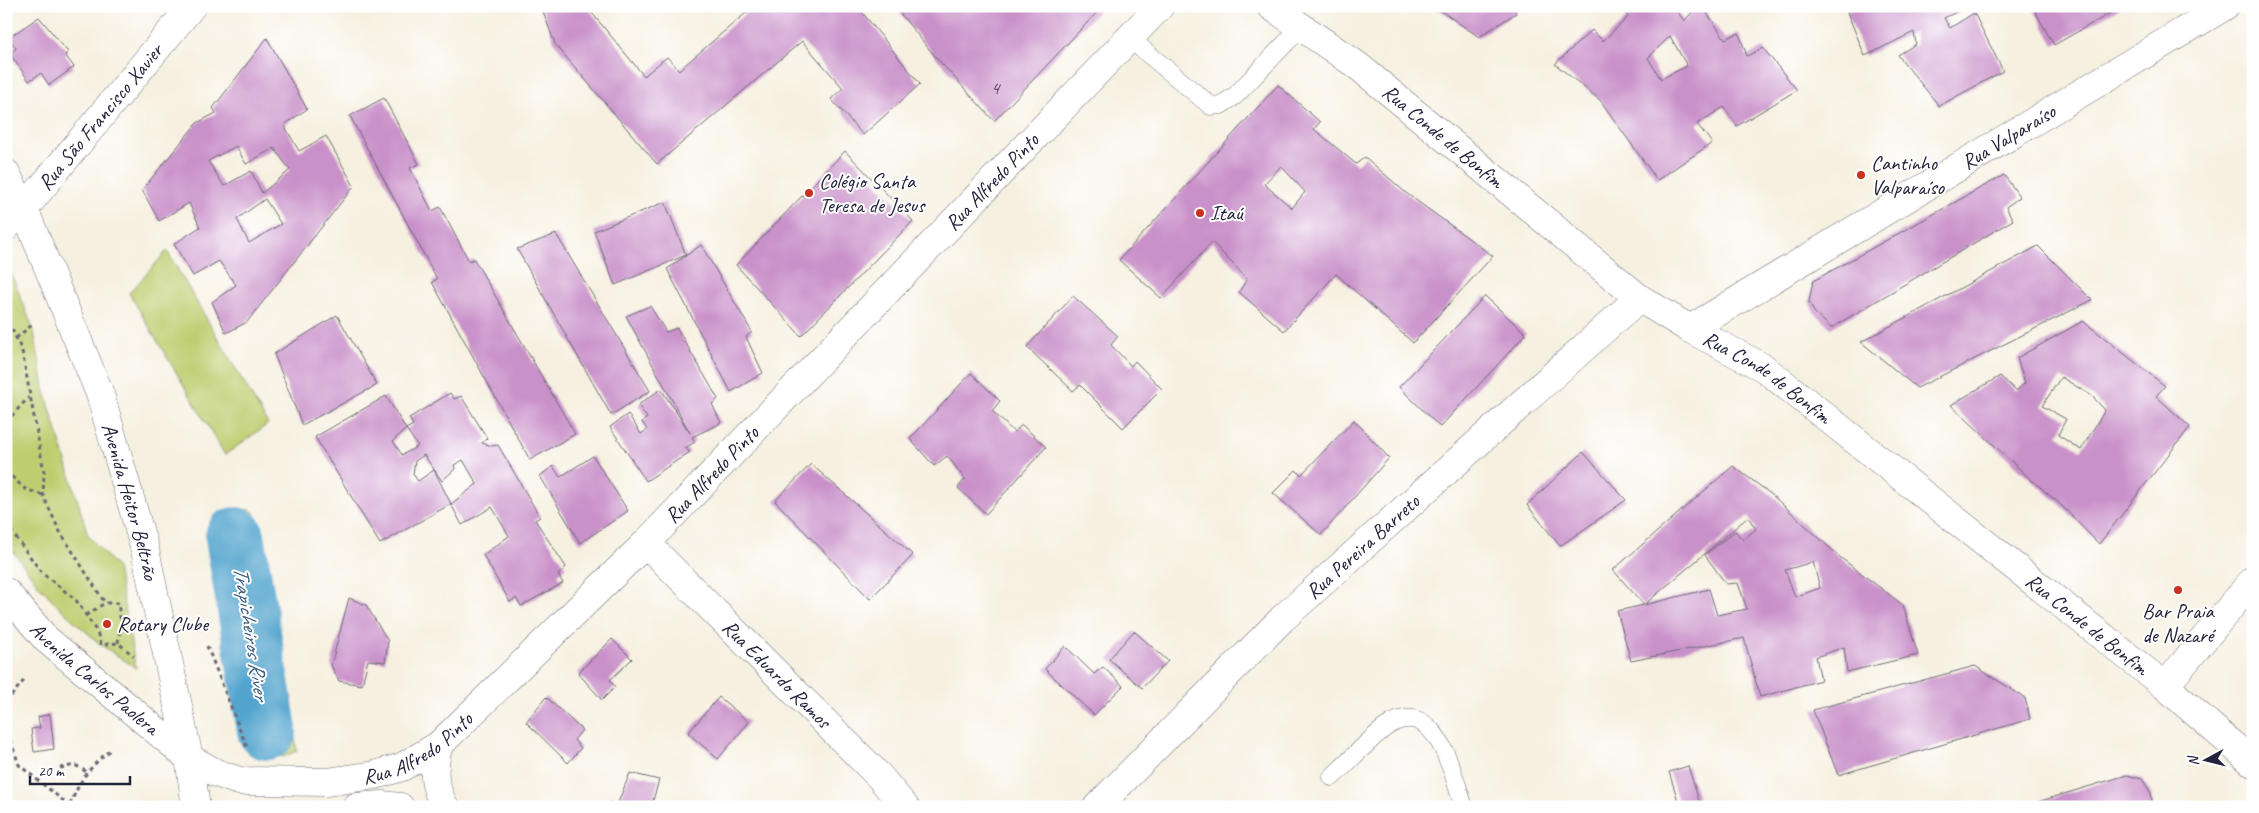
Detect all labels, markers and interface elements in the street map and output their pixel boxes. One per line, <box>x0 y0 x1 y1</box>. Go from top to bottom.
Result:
street label: Rua São Francisco Xavier <box>32 37 170 195</box>
house number: 4 <box>991 76 1002 100</box>
street label: Rua Conde de Bonfim <box>1377 79 1510 195</box>
street label: Rua Valparaíso <box>1957 98 2062 175</box>
street label: Rua Alfredo Pinto <box>939 127 1045 236</box>
place label: Cantinho Valparaíso <box>1871 150 1946 200</box>
place label: Colégio Santa Teresa de Jesus <box>819 168 926 218</box>
marker: Cantinho Valparaíso <box>1855 169 1867 181</box>
marker: Colégio Santa Teresa de Jesus <box>803 187 815 199</box>
place label: Itaú <box>1210 200 1245 226</box>
marker: Itaú <box>1194 207 1206 219</box>
street label: Rua Conde de Bonfim <box>1698 325 1838 430</box>
street label: Rua Alfredo Pinto <box>659 419 765 528</box>
street label: Avenida Heitor Beltrão <box>96 420 164 584</box>
street label: Rua Pereira Barreto <box>1300 488 1426 605</box>
water label: Trapicheiros River <box>227 564 276 705</box>
street label: Rua Conde de Bonfim <box>2021 568 2155 682</box>
marker: Bar Praia de Nazaré <box>2172 584 2184 596</box>
place label: Bar Praia de Nazaré <box>2142 598 2217 648</box>
place label: Rotary Clube <box>117 611 210 637</box>
street label: Rua Eduardo Ramos <box>717 614 838 735</box>
street label: Avenida Carlos Paolera <box>24 617 166 742</box>
marker: Rotary Clube <box>101 618 113 630</box>
street label: Rua Alfredo Pinto <box>361 705 479 790</box>
north arrow <box>2182 736 2232 786</box>
scale bar <box>30 753 130 785</box>
text: N <box>2184 754 2203 767</box>
text: 20 m <box>38 762 65 781</box>

